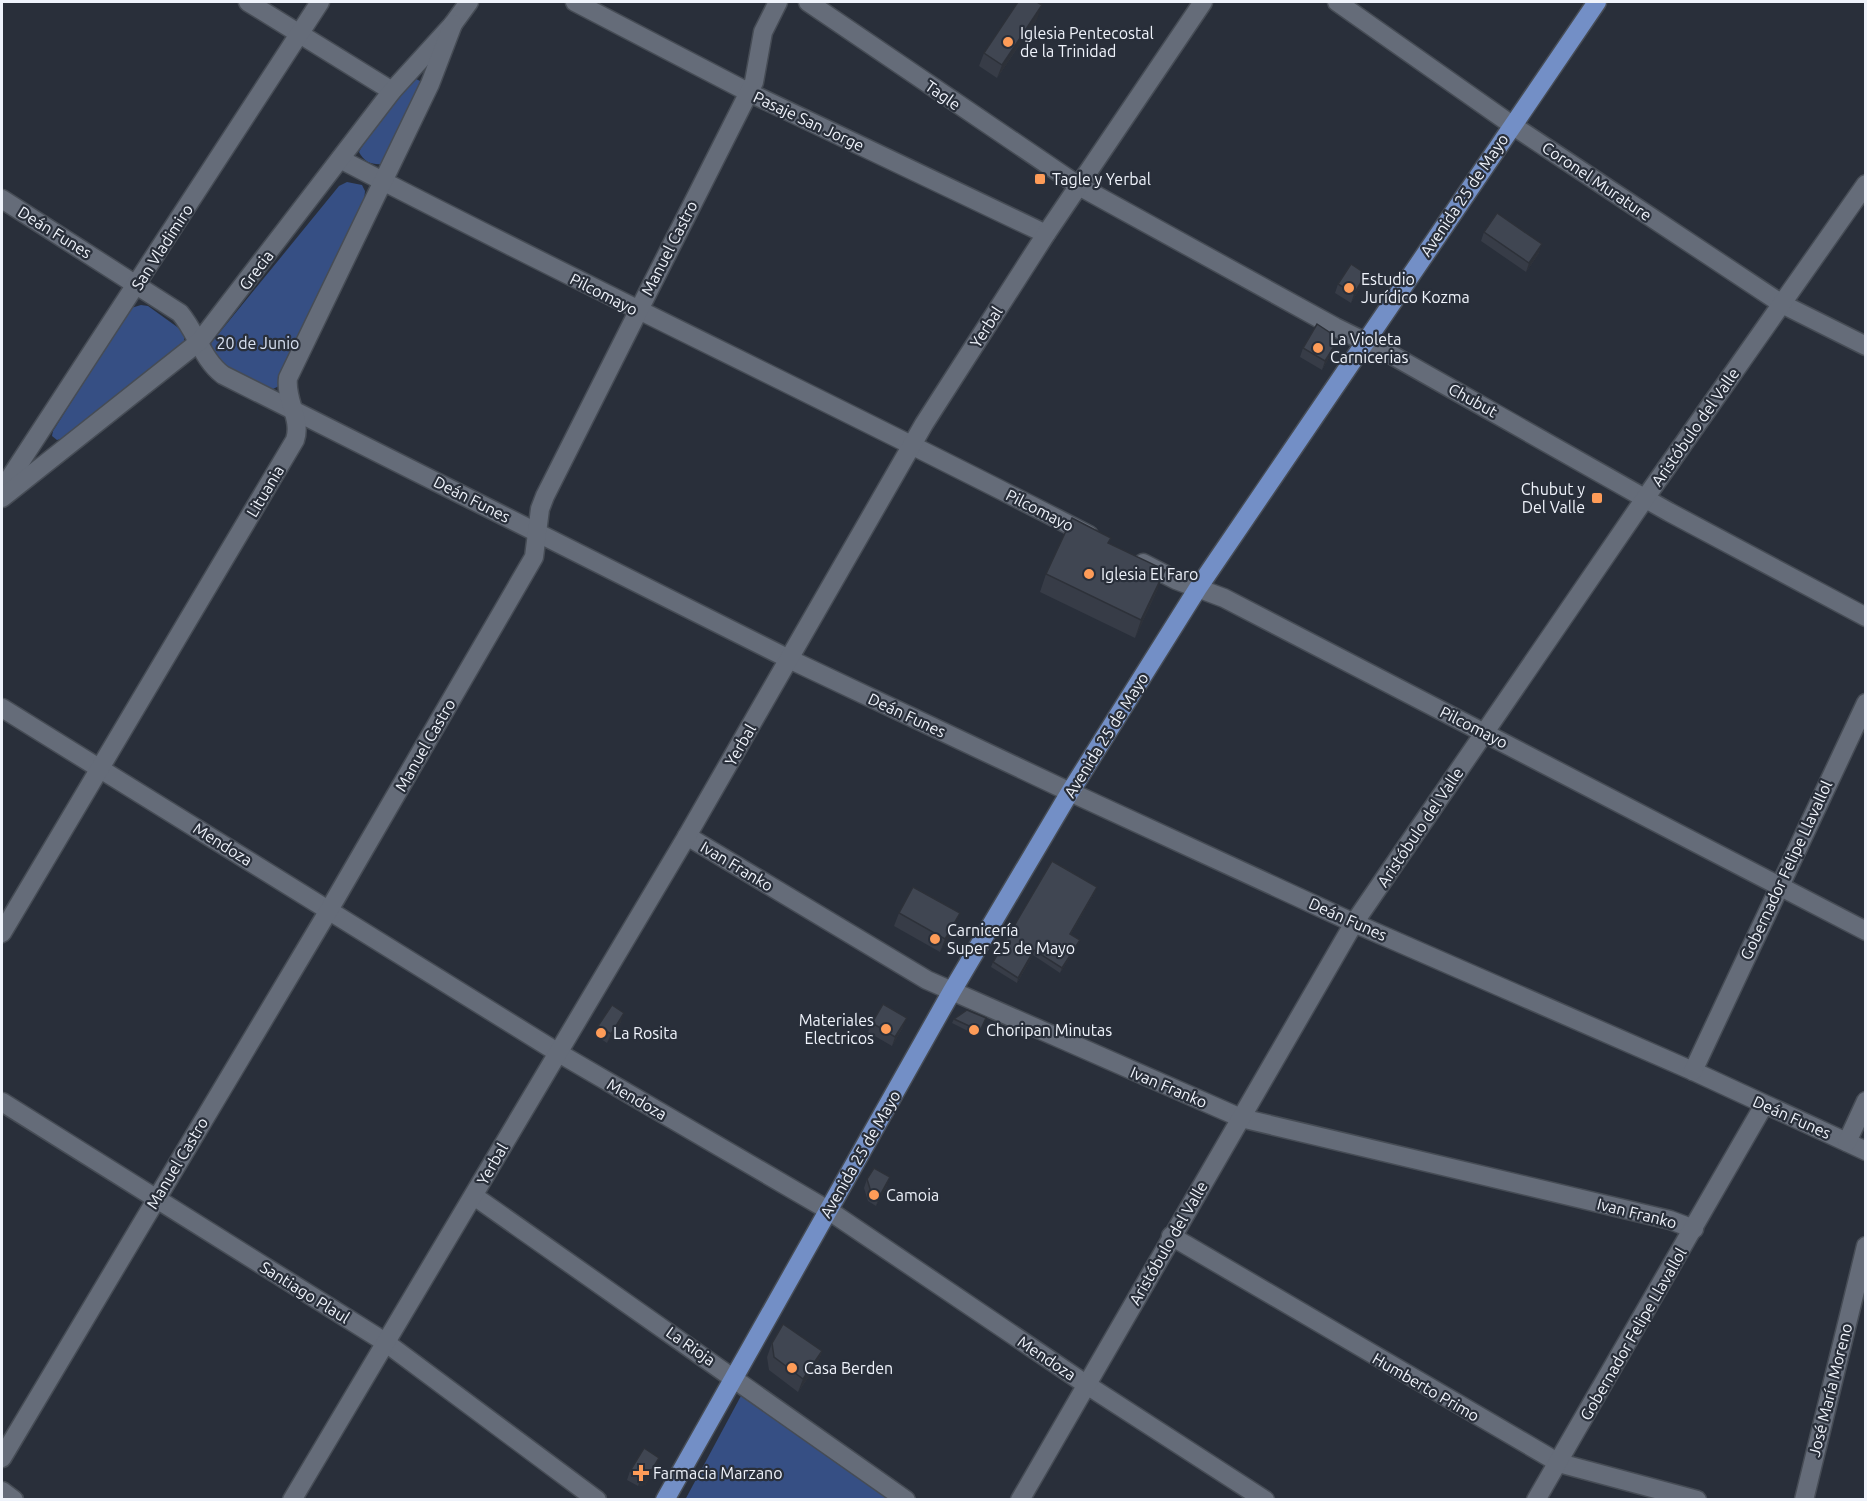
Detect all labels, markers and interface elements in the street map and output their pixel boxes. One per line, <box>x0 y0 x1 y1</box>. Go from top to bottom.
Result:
place label: Iglesia Pentecostal de la Trinidad <box>1020 24 1154 60</box>
marker: Iglesia Pentecostal de la Trinidad <box>1001 35 1015 49</box>
street label: Tagle <box>922 77 964 113</box>
street label: Pasaje San Jorge <box>751 87 867 155</box>
street label: Avenida 25 de Mayo <box>1416 130 1512 260</box>
street label: Coronel Murature <box>1539 138 1655 224</box>
place label: Tagle y Yerbal <box>1052 170 1151 188</box>
marker: Tagle y Yerbal <box>1033 172 1047 186</box>
street label: Manuel Castro <box>637 198 701 298</box>
street label: San Vladimiro <box>128 201 196 293</box>
street label: Deán Funes <box>15 202 95 262</box>
street label: Grecia <box>235 247 277 293</box>
street label: Pilcomayo <box>567 269 641 319</box>
place label: Estudio Jurídico Kozma <box>1361 270 1470 306</box>
marker: Estudio Jurídico Kozma <box>1342 281 1356 295</box>
street label: Yerbal <box>966 303 1006 351</box>
place label: La Violeta Carnicerias <box>1330 330 1409 366</box>
park label: 20 de Junio <box>217 334 299 352</box>
marker: La Violeta Carnicerias <box>1311 341 1325 355</box>
street label: Aristóbulo del Valle <box>1647 364 1743 490</box>
street label: Chubut <box>1446 379 1501 421</box>
street label: Lituania <box>243 462 287 520</box>
street label: Deán Funes <box>431 472 513 526</box>
place label: Chubut y Del Valle <box>1521 480 1585 516</box>
street label: Pilcomayo <box>1003 485 1077 535</box>
marker: Chubut y Del Valle <box>1590 491 1604 505</box>
place label: Iglesia El Faro <box>1101 565 1198 583</box>
marker: Iglesia El Faro <box>1082 567 1096 581</box>
street label: Avenida 25 de Mayo <box>1060 669 1152 801</box>
street label: Deán Funes <box>865 689 949 741</box>
street label: Manuel Castro <box>391 696 459 794</box>
street label: Pilcomayo <box>1437 702 1511 752</box>
street label: Yerbal <box>721 721 759 769</box>
street label: Aristóbulo del Valle <box>1373 764 1467 890</box>
street label: Gobernador Felipe Llavallol <box>1736 777 1836 963</box>
street label: Mendoza <box>190 819 256 869</box>
street label: Ivan Franko <box>697 837 777 895</box>
street label: Deán Funes <box>1306 894 1390 944</box>
place label: Carnicería Super 25 de Mayo <box>947 921 1075 957</box>
marker: Carnicería Super 25 de Mayo <box>928 932 942 946</box>
place label: Materiales Electricos <box>799 1011 874 1047</box>
place label: Choripan Minutas <box>986 1021 1112 1039</box>
marker: Materiales Electricos <box>879 1022 893 1036</box>
marker: Choripan Minutas <box>967 1023 981 1037</box>
place label: La Rosita <box>613 1024 678 1042</box>
marker: La Rosita <box>594 1026 608 1040</box>
street label: Ivan Franko <box>1128 1063 1210 1111</box>
street label: Mendoza <box>604 1075 670 1123</box>
street label: Avenida 25 de Mayo <box>816 1087 904 1221</box>
street label: Deán Funes <box>1750 1092 1834 1142</box>
street label: Manuel Castro <box>143 1114 211 1212</box>
street label: Yerbal <box>473 1140 511 1188</box>
street label: Aristóbulo del Valle <box>1125 1178 1211 1308</box>
place label: Camoia <box>886 1186 939 1204</box>
marker: Camoia <box>867 1188 881 1202</box>
street label: Ivan Franko <box>1595 1194 1679 1232</box>
street label: Gobernador Felipe Llavallol <box>1576 1245 1690 1423</box>
street label: Santiago Plaul <box>257 1257 353 1327</box>
street label: José María Moreno <box>1805 1321 1855 1459</box>
street label: La Rioja <box>663 1323 719 1369</box>
street label: Mendoza <box>1015 1332 1079 1384</box>
street label: Humberto Primo <box>1369 1349 1483 1425</box>
place label: Casa Berden <box>804 1359 893 1377</box>
marker: Casa Berden <box>785 1361 799 1375</box>
place label: Farmacia Marzano <box>653 1464 783 1482</box>
marker: Farmacia Marzano <box>634 1466 648 1480</box>

